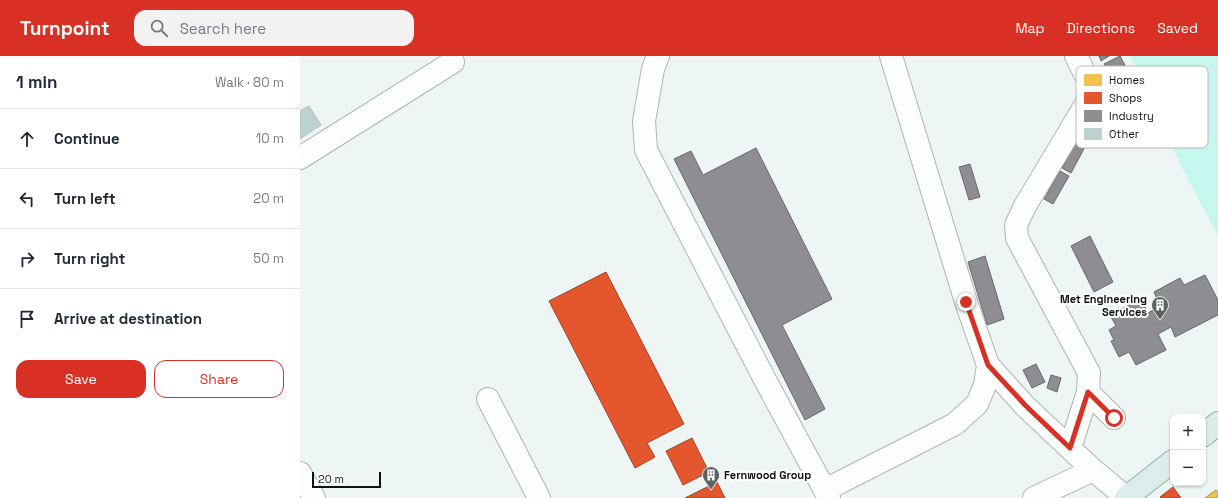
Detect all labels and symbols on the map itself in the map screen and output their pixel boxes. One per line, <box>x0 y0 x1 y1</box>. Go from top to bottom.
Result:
legend <box>1076 66 1208 148</box>
text: Homes <box>1109 73 1145 87</box>
text: Shops <box>1109 91 1142 105</box>
text: Industry <box>1109 109 1154 123</box>
text: Other <box>1109 127 1139 141</box>
place label: Met Engineering Services <box>1060 292 1147 319</box>
route end <box>957 293 975 311</box>
building icon: Met Engineering Services <box>1150 295 1170 320</box>
route start <box>1105 409 1123 427</box>
building icon: Fernwood Group <box>701 465 721 490</box>
place label: Fernwood Group <box>724 468 811 482</box>
scale bar <box>312 470 381 489</box>

